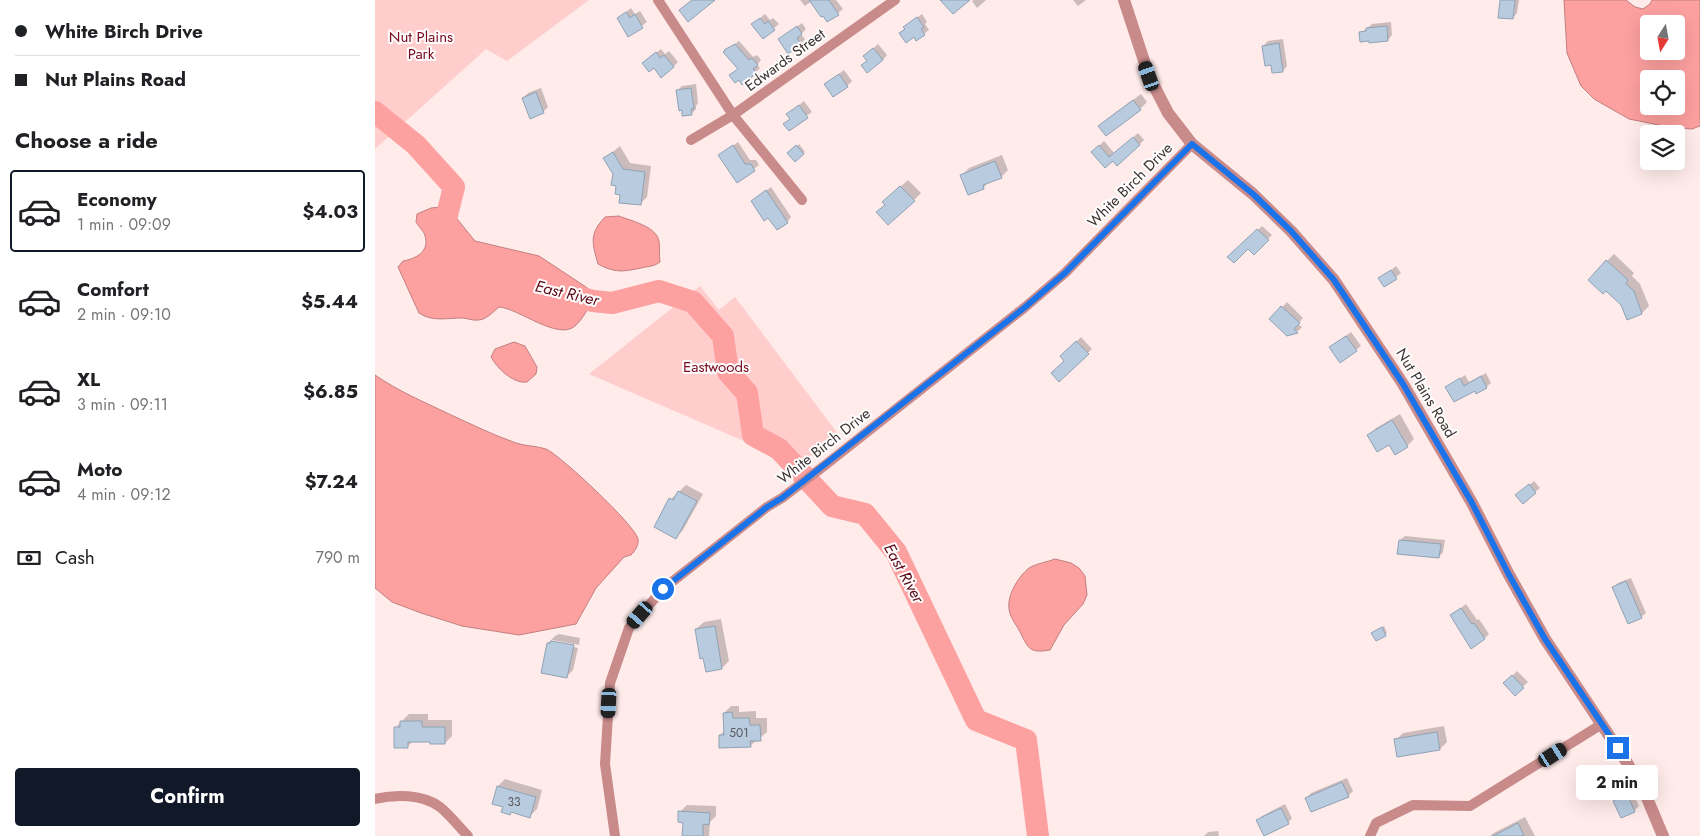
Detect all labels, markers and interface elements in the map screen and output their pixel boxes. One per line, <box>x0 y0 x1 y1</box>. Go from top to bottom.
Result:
north arrow <box>1640 15 1685 60</box>
map controls <box>1640 15 1685 170</box>
text: White Birch Drive <box>45 18 203 45</box>
street label: Edwards Street <box>740 23 830 97</box>
park label: Nut Plains Park <box>389 26 453 65</box>
car <box>1137 59 1160 93</box>
text: Nut Plains Road <box>45 66 186 93</box>
button: locate <box>1640 70 1685 115</box>
text: Choose a ride <box>15 124 158 156</box>
button: layers <box>1640 125 1685 170</box>
street label: White Birch Drive <box>1082 137 1178 233</box>
text: Economy <box>77 186 157 213</box>
icon: car <box>17 189 62 234</box>
text: $4.03 <box>302 198 358 225</box>
text: 1 min · 09:09 <box>77 213 171 236</box>
water label: East River <box>533 275 603 312</box>
text: Comfort <box>77 276 149 303</box>
icon: car <box>17 279 62 324</box>
text: $5.44 <box>301 288 358 315</box>
text: 2 min · 09:10 <box>77 303 171 326</box>
street label: Nut Plains Road <box>1391 344 1461 442</box>
park label: Eastwoods <box>683 356 749 378</box>
text: XL <box>77 366 100 393</box>
icon: car <box>17 369 62 414</box>
text: $6.85 <box>303 378 358 405</box>
text: 3 min · 09:11 <box>77 393 168 416</box>
street label: White Birch Drive <box>773 403 875 489</box>
text: Moto <box>77 456 122 483</box>
icon: car <box>17 459 62 504</box>
text: $7.24 <box>305 468 358 495</box>
text: 4 min · 09:12 <box>77 483 171 506</box>
water label: East River <box>878 539 931 608</box>
icon: cash <box>15 544 43 572</box>
text: Cash <box>55 544 95 571</box>
text: 790 m <box>316 546 360 569</box>
route start <box>652 578 674 600</box>
car <box>624 599 655 631</box>
car <box>600 688 617 718</box>
house number: 501 <box>729 724 749 742</box>
route end <box>1607 737 1629 759</box>
car <box>1536 741 1569 769</box>
callout: 2 min <box>1577 766 1659 800</box>
button: Confirm <box>15 768 360 826</box>
text: 2 min <box>1596 771 1638 794</box>
house number: 33 <box>507 793 521 811</box>

